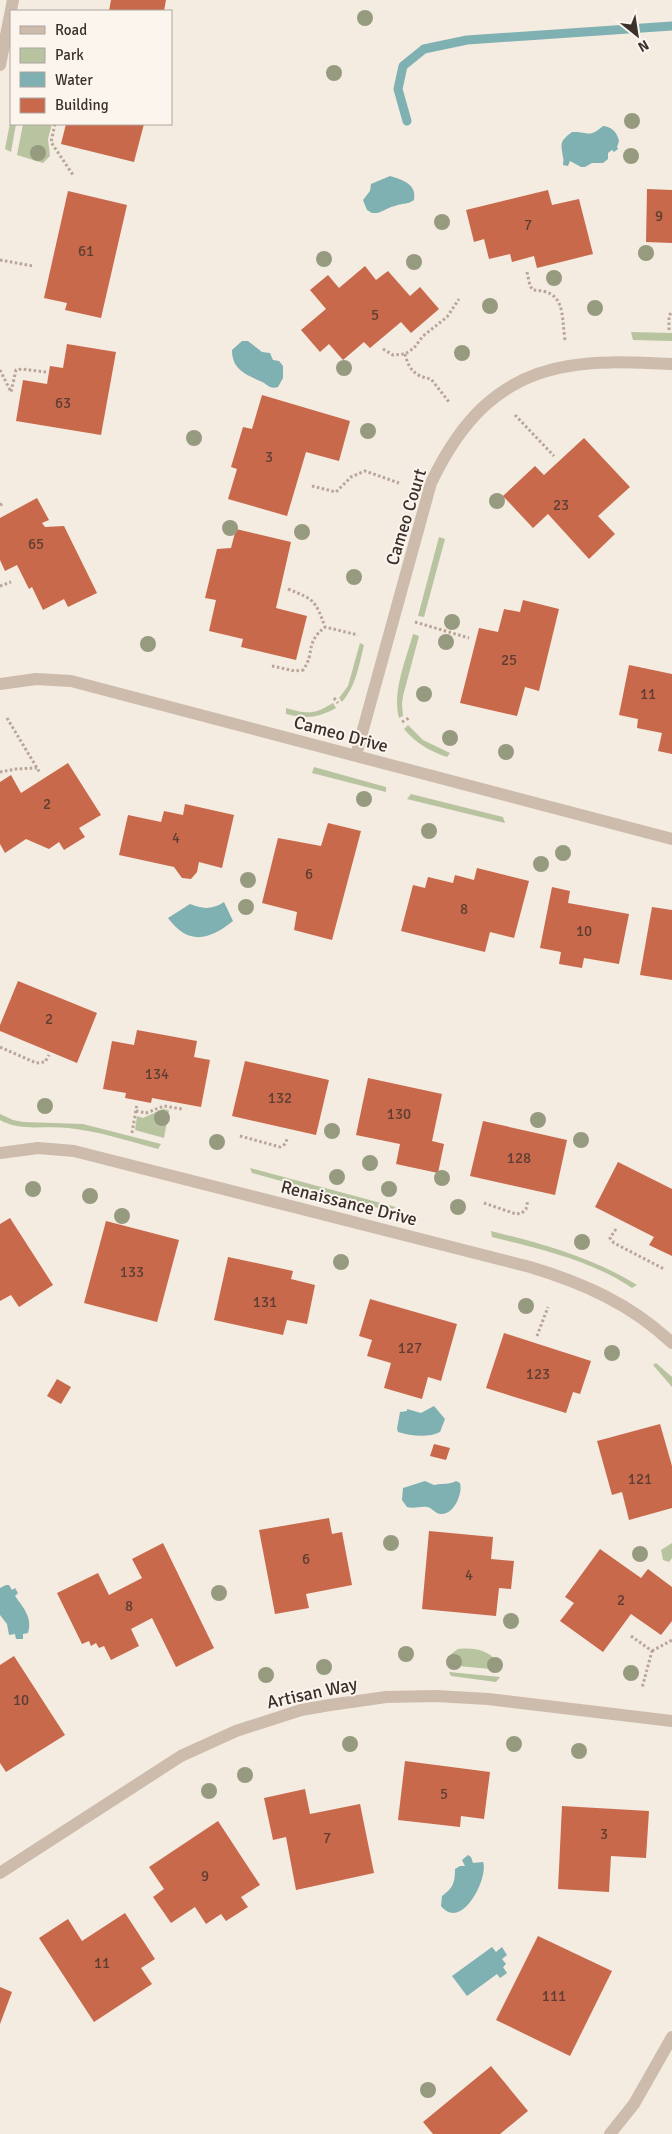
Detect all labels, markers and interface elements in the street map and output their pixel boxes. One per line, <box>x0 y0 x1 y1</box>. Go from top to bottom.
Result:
legend <box>10 10 172 125</box>
north arrow <box>612 10 662 60</box>
text: Road <box>55 21 87 39</box>
text: N <box>635 36 652 56</box>
text: Park <box>55 46 84 64</box>
text: Water <box>55 71 93 89</box>
text: Building <box>55 96 109 114</box>
house number: 9 <box>655 207 663 225</box>
house number: 7 <box>524 216 532 234</box>
house number: 61 <box>78 242 94 260</box>
house number: 5 <box>371 306 379 324</box>
house number: 63 <box>55 394 71 412</box>
house number: 3 <box>265 448 273 466</box>
street label: Cameo Court <box>381 466 431 568</box>
house number: 23 <box>553 496 569 514</box>
house number: 65 <box>28 535 44 553</box>
house number: 25 <box>501 651 517 669</box>
house number: 11 <box>640 685 656 703</box>
street label: Cameo Drive <box>291 711 391 757</box>
house number: 2 <box>43 795 51 813</box>
house number: 4 <box>172 829 180 847</box>
house number: 6 <box>305 865 313 883</box>
house number: 8 <box>460 900 468 918</box>
house number: 10 <box>576 922 592 940</box>
house number: 2 <box>45 1010 53 1028</box>
house number: 134 <box>145 1065 169 1083</box>
house number: 132 <box>268 1089 292 1107</box>
house number: 130 <box>387 1105 411 1123</box>
house number: 128 <box>507 1149 531 1167</box>
street label: Renaissance Drive <box>279 1175 419 1231</box>
house number: 133 <box>120 1263 144 1281</box>
house number: 131 <box>253 1293 277 1311</box>
house number: 127 <box>398 1339 422 1357</box>
house number: 123 <box>526 1365 550 1383</box>
house number: 121 <box>628 1470 652 1488</box>
house number: 6 <box>302 1550 310 1568</box>
house number: 4 <box>465 1566 473 1584</box>
house number: 2 <box>617 1591 625 1609</box>
house number: 8 <box>125 1597 133 1615</box>
street label: Artisan Way <box>265 1673 360 1713</box>
house number: 10 <box>13 1691 29 1709</box>
house number: 5 <box>440 1785 448 1803</box>
house number: 3 <box>600 1825 608 1843</box>
house number: 7 <box>323 1829 331 1847</box>
house number: 9 <box>201 1867 209 1885</box>
house number: 11 <box>94 1954 110 1972</box>
house number: 111 <box>542 1987 566 2005</box>

